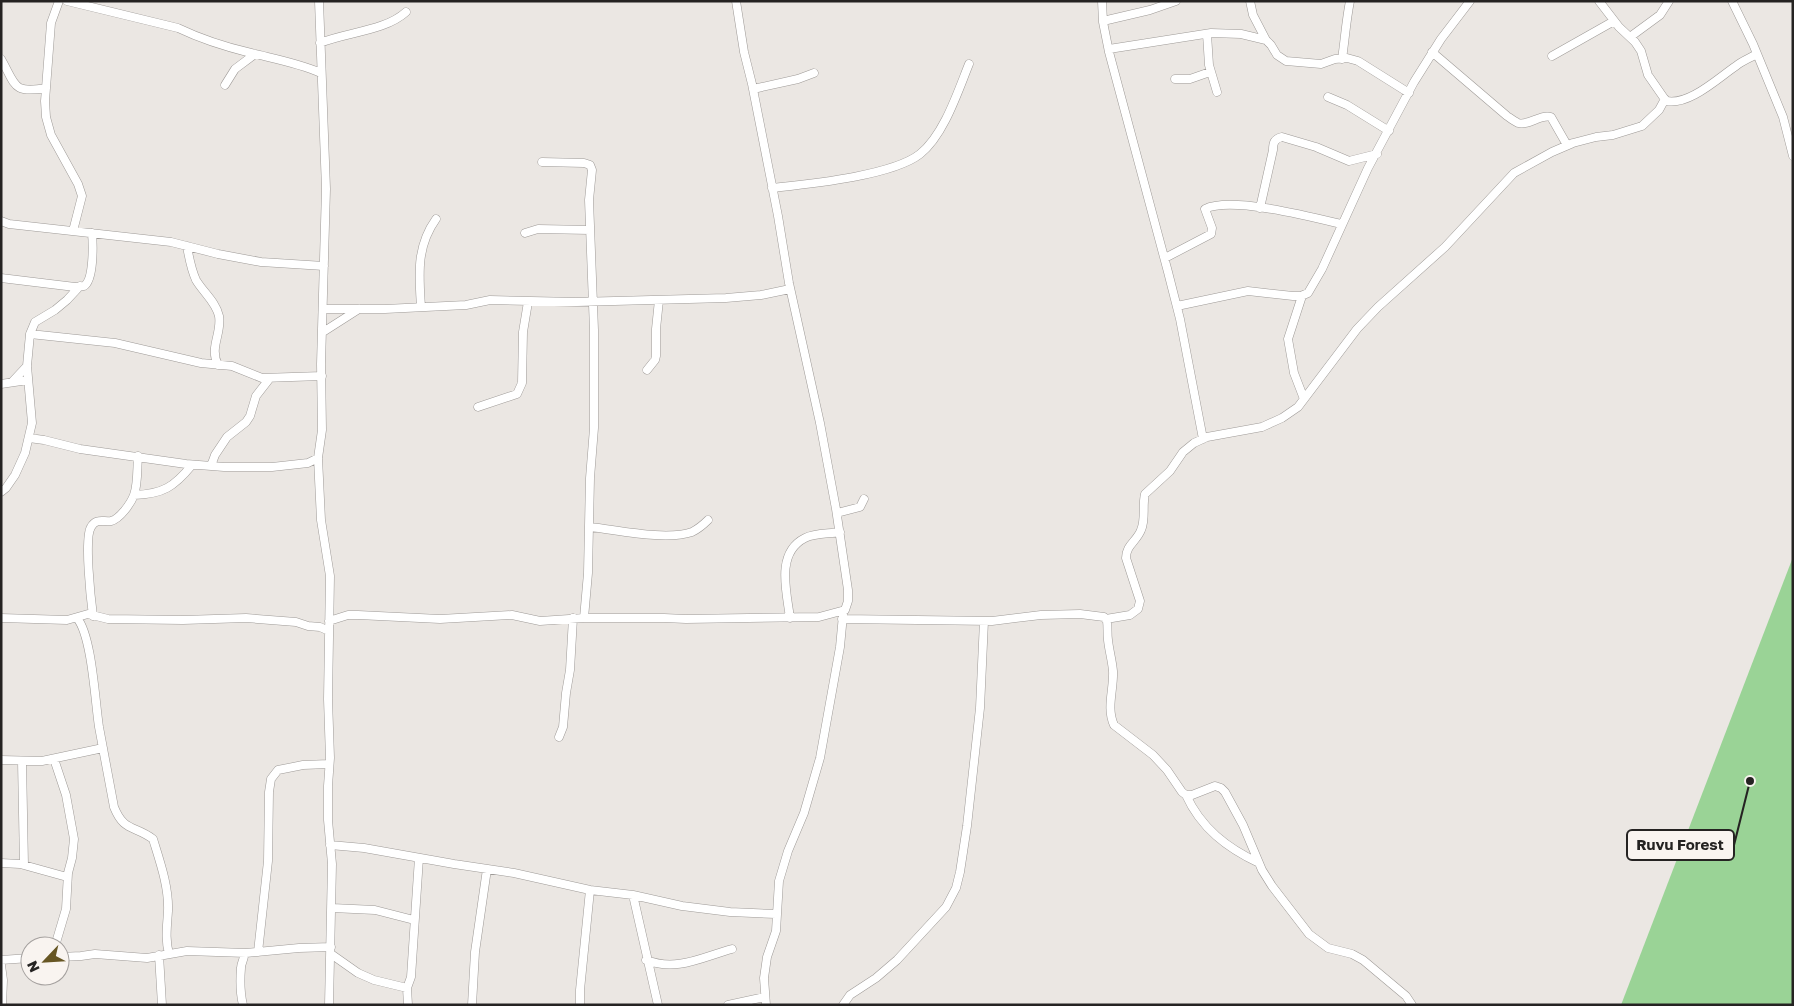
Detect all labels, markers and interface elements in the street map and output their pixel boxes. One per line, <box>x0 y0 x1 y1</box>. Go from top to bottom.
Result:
callout: Ruvu Forest <box>1627 830 1734 860</box>
text: Ruvu Forest <box>1636 835 1724 853</box>
north arrow <box>20 936 70 986</box>
text: N <box>23 958 43 975</box>

